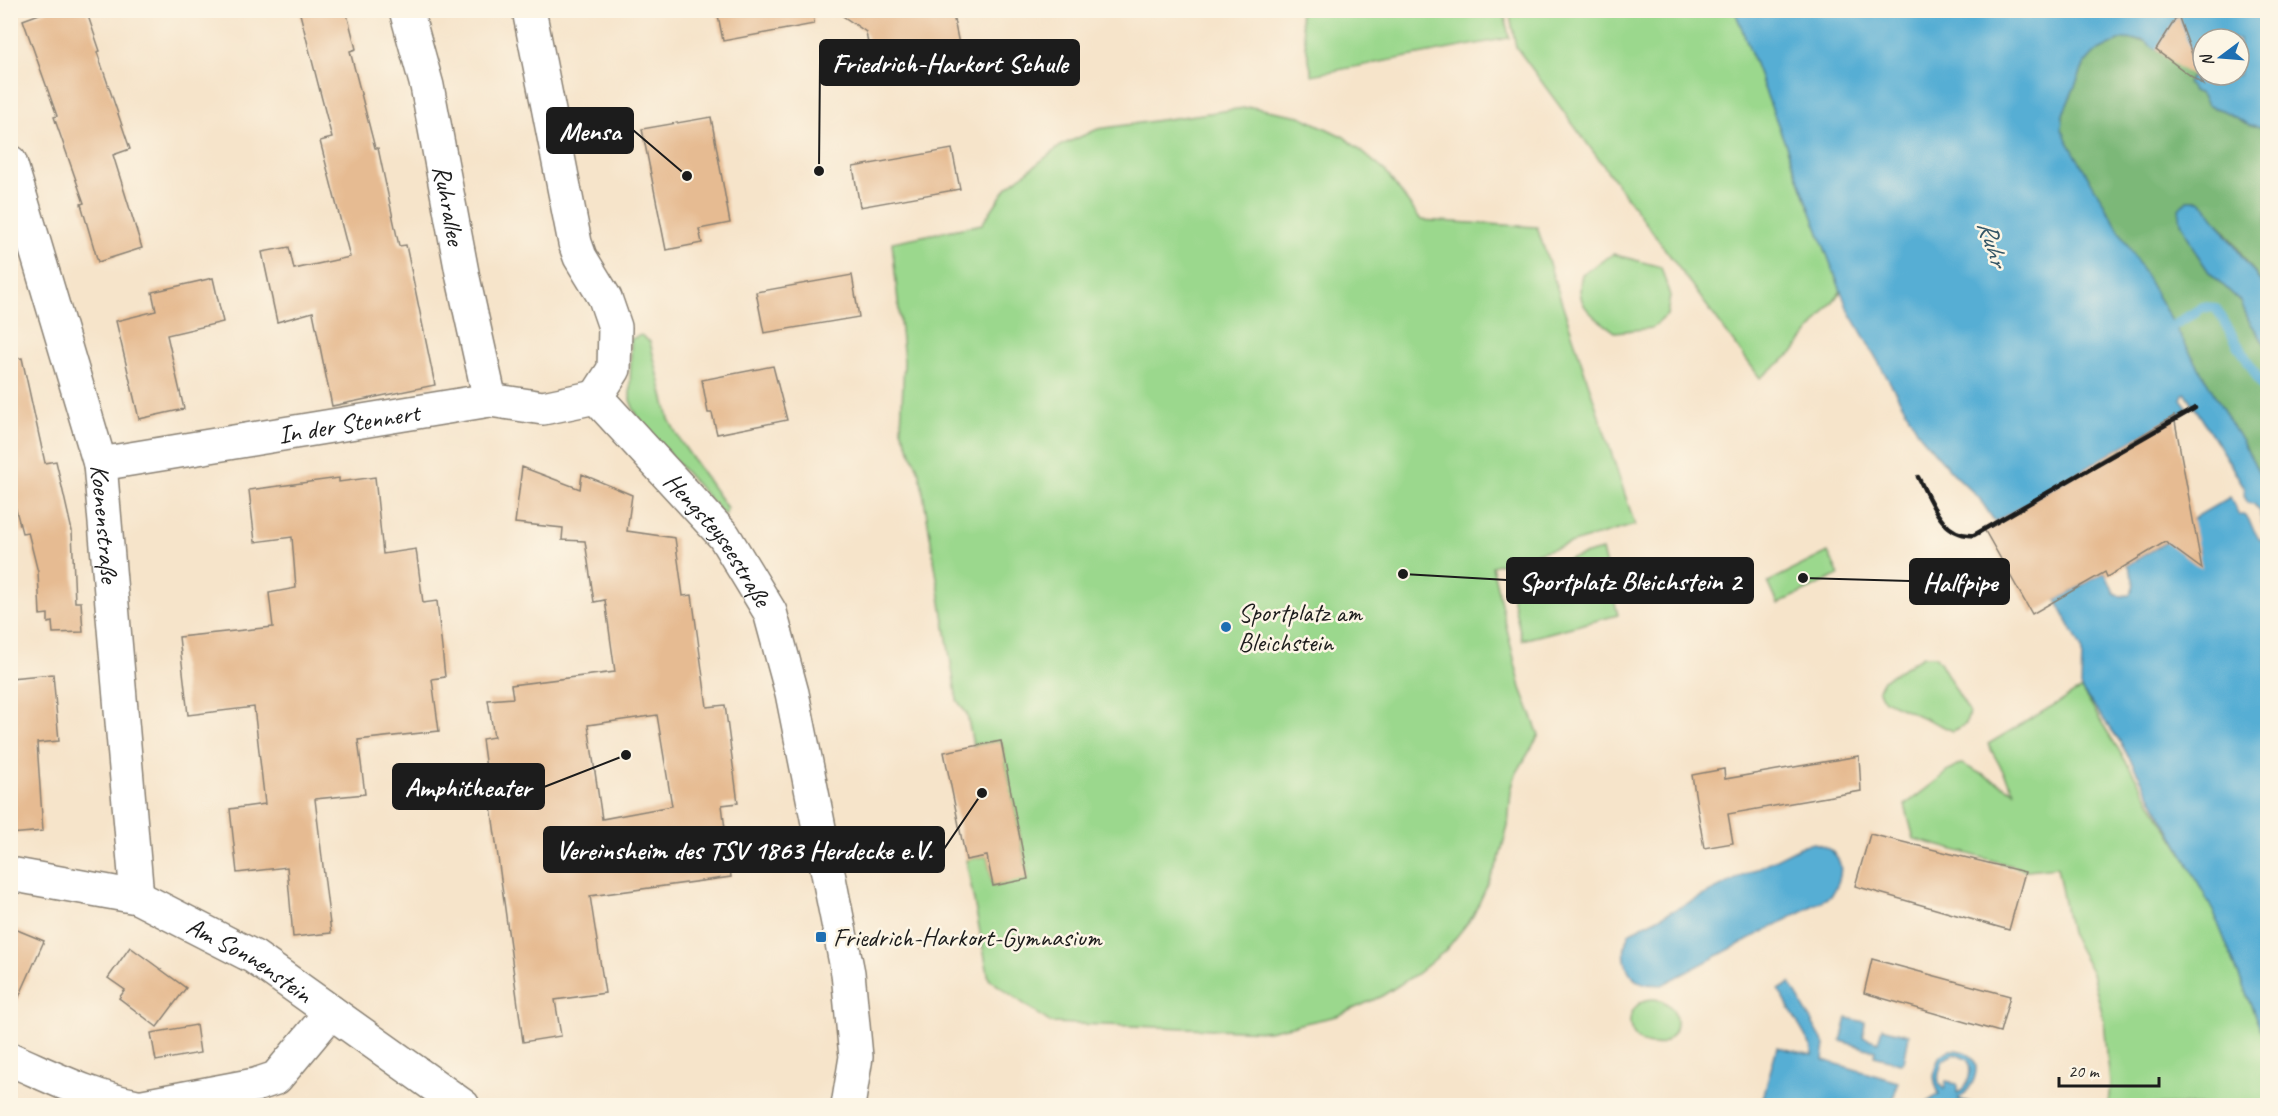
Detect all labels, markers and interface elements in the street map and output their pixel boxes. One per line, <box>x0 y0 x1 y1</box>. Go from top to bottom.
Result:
north arrow <box>2191 27 2251 87</box>
callout: Friedrich-Harkort Schule <box>820 40 1079 85</box>
text: Friedrich-Harkort Schule <box>832 46 1070 80</box>
text: N <box>2196 50 2219 68</box>
callout: Mensa <box>547 108 633 153</box>
text: Mensa <box>559 114 623 148</box>
street label: Ruhrallee <box>425 163 473 250</box>
water label: Ruhr <box>1970 216 2017 274</box>
street label: In der Stennert <box>276 395 424 452</box>
street label: Koenenstraße <box>83 463 126 587</box>
street label: Hengsteyseestraße <box>656 465 780 615</box>
callout: Sportplatz Bleichstein 2 <box>1507 558 1753 603</box>
callout: Halfpipe <box>1910 559 2009 604</box>
text: Sportplatz Bleichstein 2 <box>1519 564 1744 598</box>
text: Halfpipe <box>1922 565 2000 599</box>
place label: Sportplatz am Bleichstein <box>1238 596 1364 659</box>
marker: Sportplatz am Bleichstein <box>1219 620 1233 634</box>
callout: Amphitheater <box>393 764 544 809</box>
text: Amphitheater <box>405 770 535 804</box>
callout: Vereinsheim des TSV 1863 Herdecke e.V. <box>544 827 944 872</box>
text: Vereinsheim des TSV 1863 Herdecke e.V. <box>556 833 933 867</box>
street label: Am Sonnenstein <box>181 909 320 1011</box>
place label: Friedrich-Harkort-Gymnasium <box>833 921 1104 954</box>
marker: Friedrich-Harkort-Gymnasium <box>814 930 828 944</box>
scale bar <box>2059 1050 2160 1088</box>
text: 20 m <box>2068 1060 2101 1082</box>

